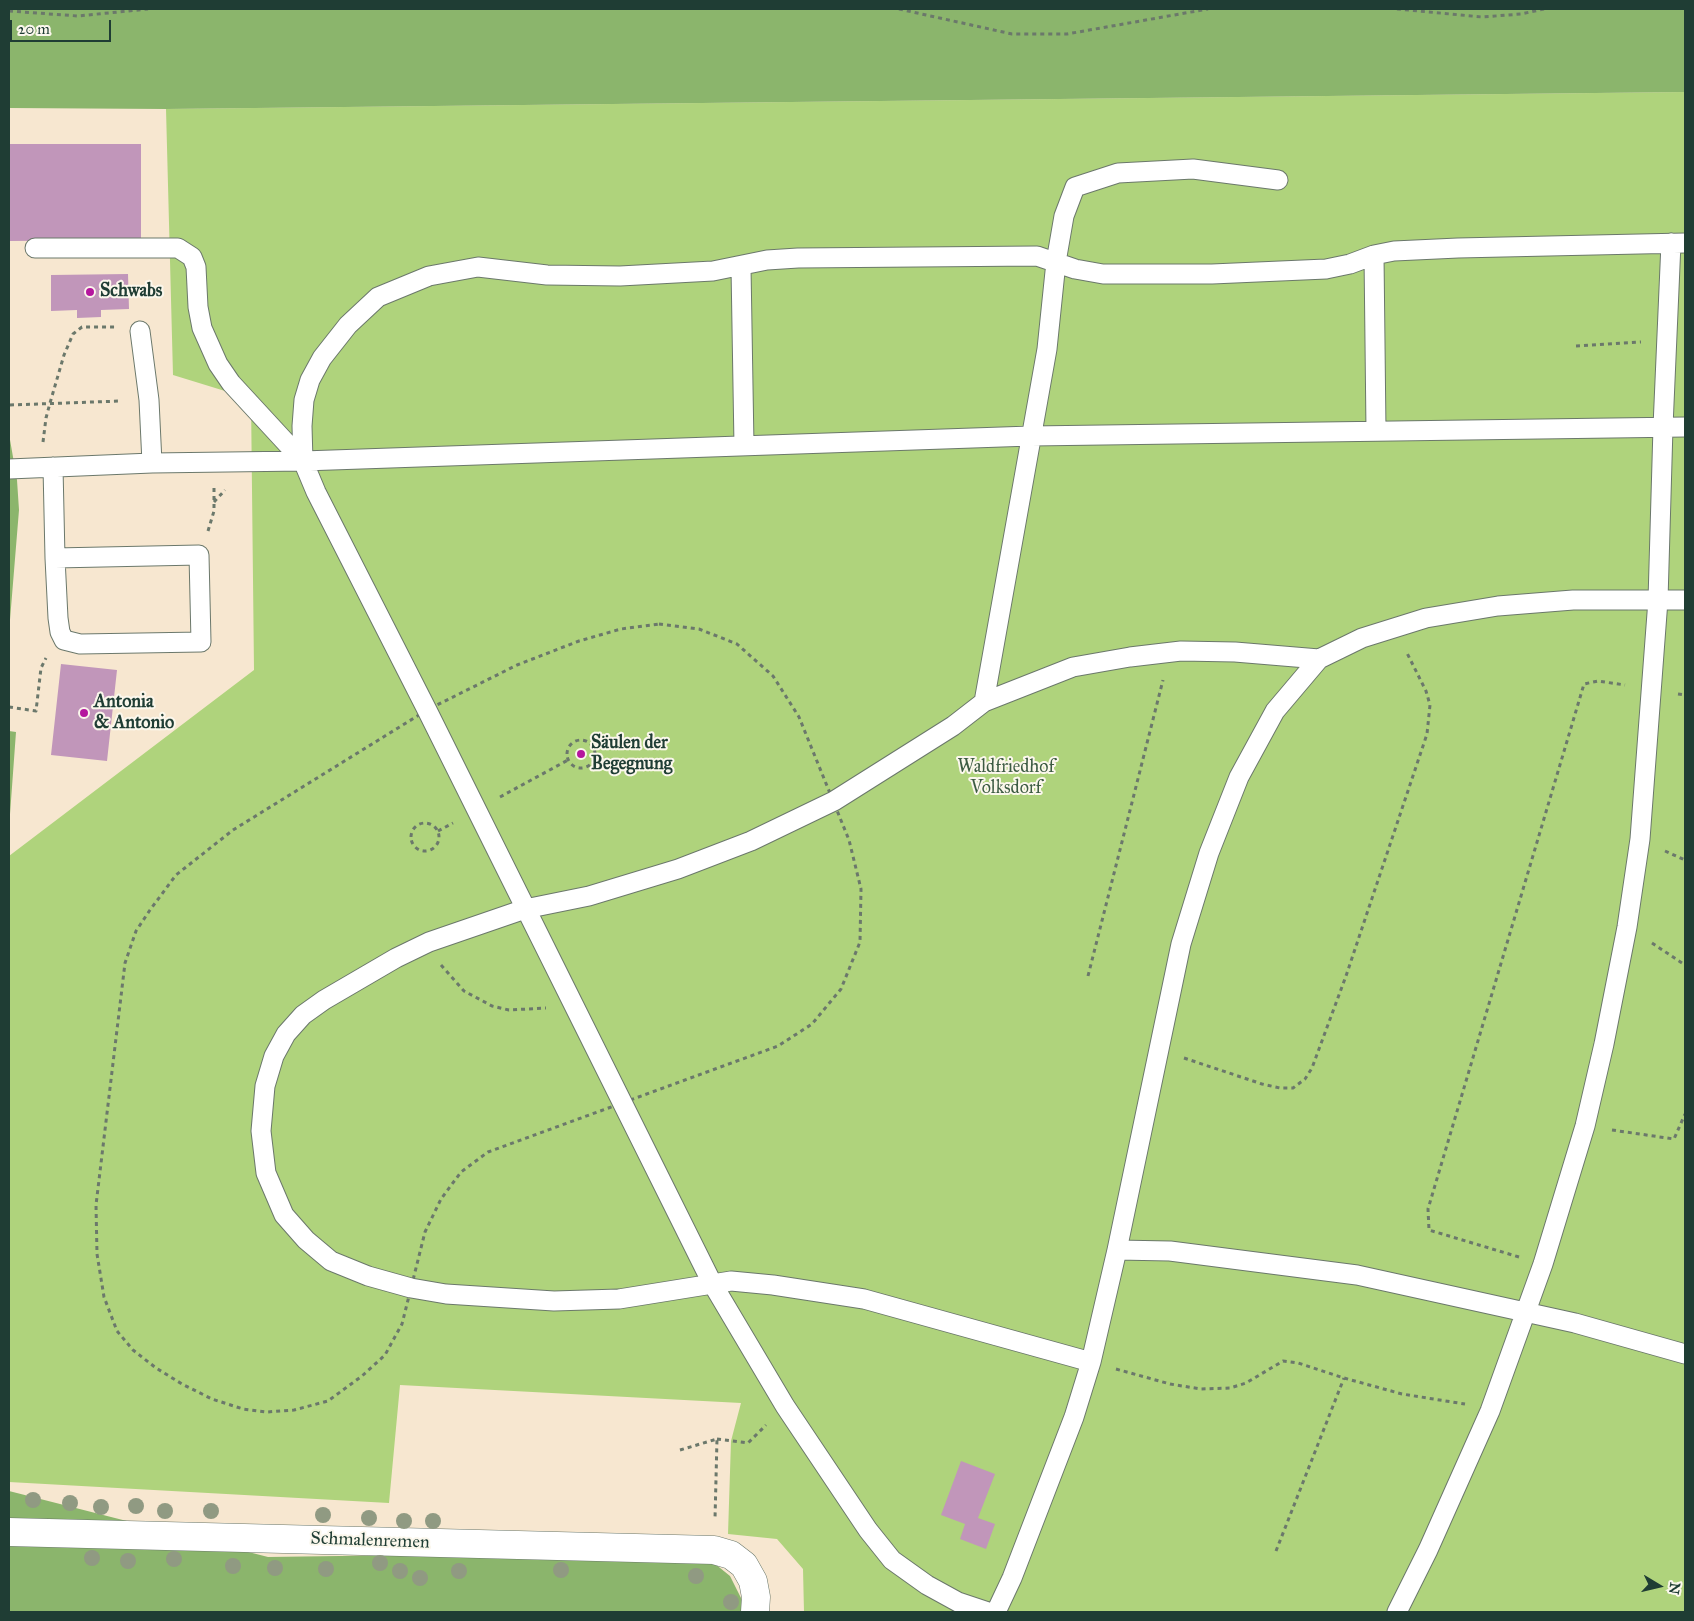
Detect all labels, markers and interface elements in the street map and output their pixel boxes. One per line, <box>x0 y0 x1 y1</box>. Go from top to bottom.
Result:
scale bar <box>12 10 114 42</box>
text: 20 m <box>18 20 50 38</box>
place label: Schwabs <box>100 281 162 303</box>
marker: Schwabs <box>84 286 96 298</box>
place label: Antonia & Antonio <box>94 692 174 734</box>
marker: Antonia & Antonio <box>78 707 90 719</box>
place label: Säulen der Begegnung <box>591 733 672 776</box>
marker: Säulen der Begegnung <box>575 748 587 760</box>
park label: Waldfriedhof Volksdorf <box>957 757 1055 800</box>
street label: Schmalenremen <box>310 1528 430 1554</box>
north arrow <box>1634 1561 1684 1611</box>
text: N <box>1665 1581 1684 1596</box>

